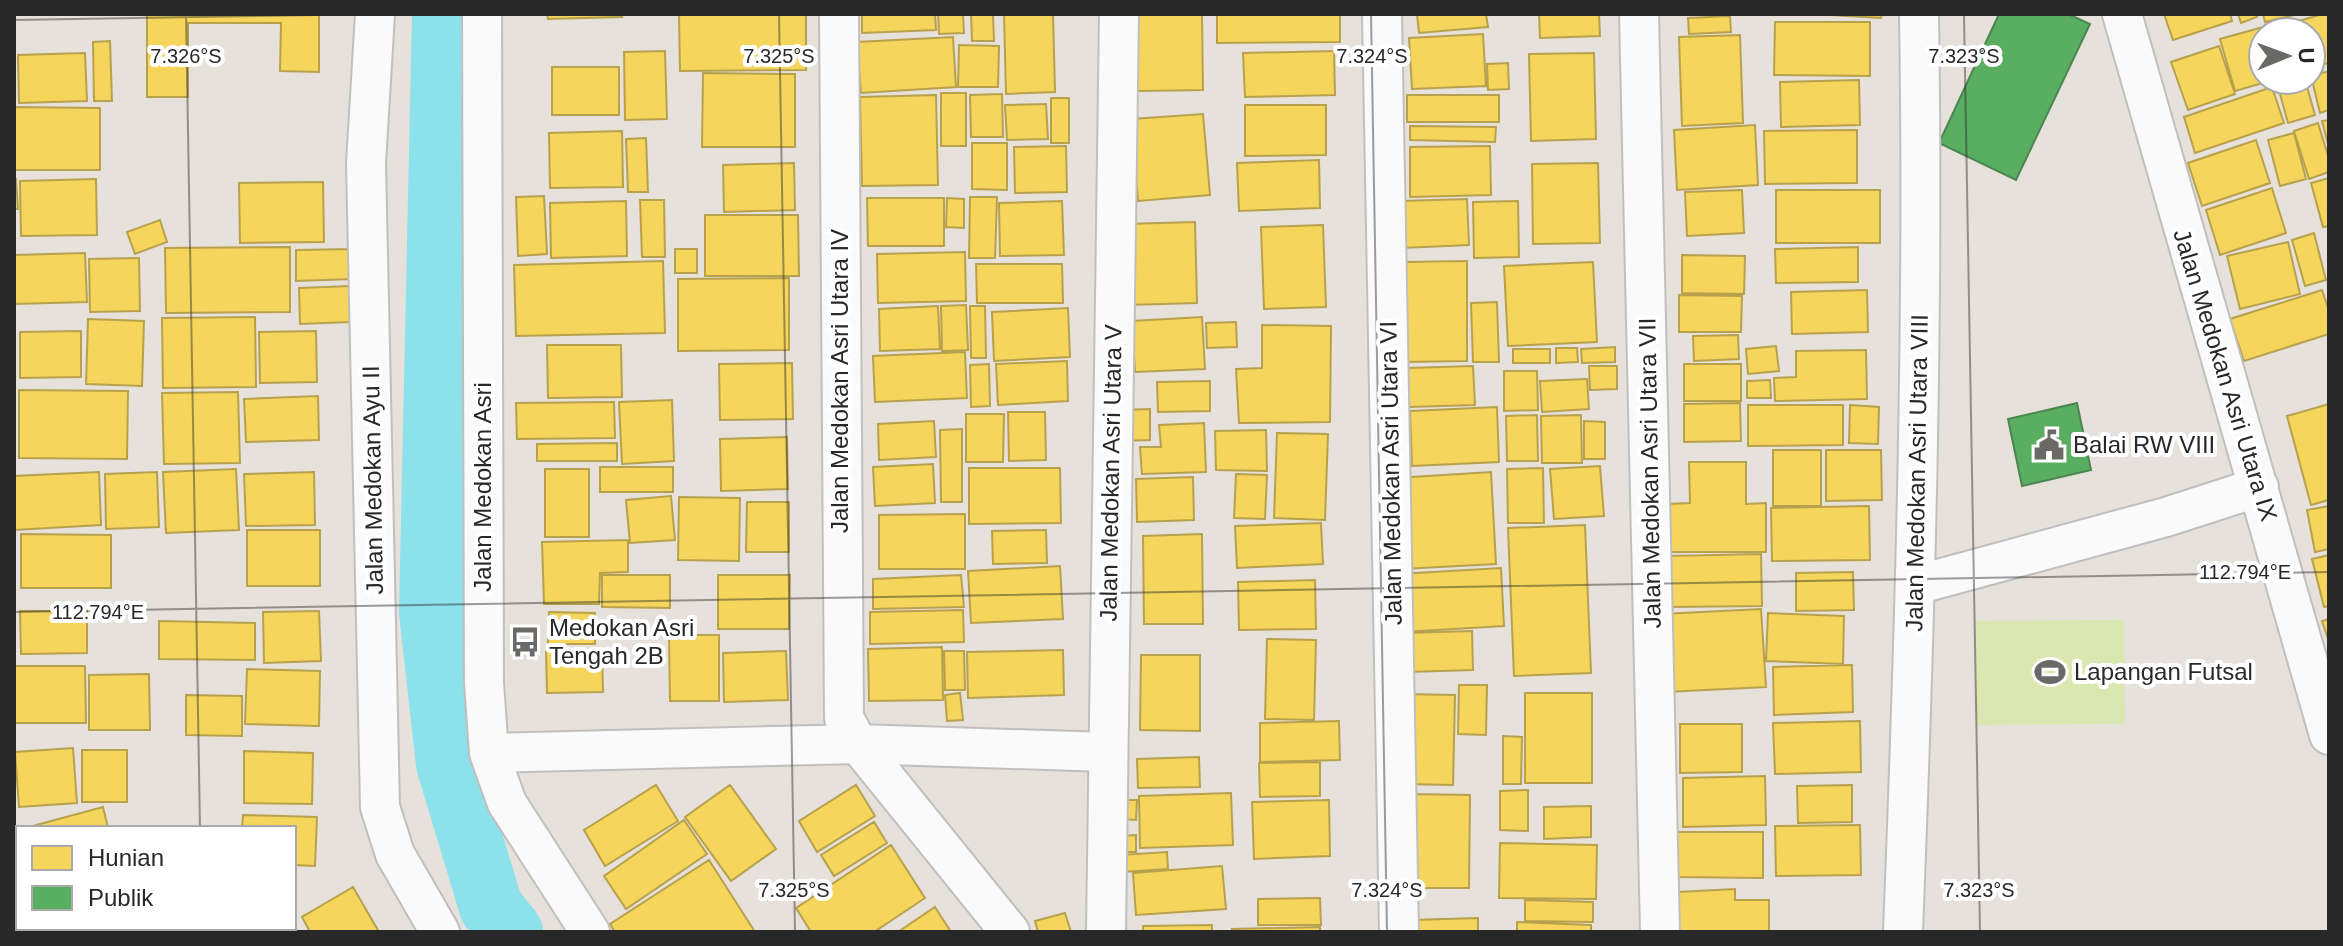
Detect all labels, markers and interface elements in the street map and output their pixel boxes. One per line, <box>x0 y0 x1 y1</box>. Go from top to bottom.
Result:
north arrow <box>2247 16 2327 96</box>
text: 7.326°S <box>150 45 222 67</box>
text: 7.325°S <box>743 45 815 67</box>
text: 7.324°S <box>1336 45 1408 67</box>
text: 7.323°S <box>1928 45 2000 67</box>
text: U <box>2294 47 2319 64</box>
street label: Jalan Medokan Asri Utara IX <box>2168 225 2283 524</box>
street label: Jalan Medokan Asri Utara IV <box>826 229 853 533</box>
street label: Jalan Medokan Asri Utara VIII <box>1900 314 1933 632</box>
street label: Jalan Medokan Asri Utara VII <box>1633 317 1666 629</box>
street label: Jalan Medokan Asri Utara VI <box>1374 321 1407 625</box>
street label: Jalan Medokan Asri Utara V <box>1094 324 1127 622</box>
street label: Jalan Medokan Ayu II <box>357 365 388 595</box>
street label: Jalan Medokan Asri <box>469 382 496 592</box>
public building icon: Balai RW VIII <box>2032 428 2066 462</box>
place label: Balai RW VIII <box>2073 431 2215 458</box>
text: 112.794°E <box>2199 561 2291 583</box>
text: 112.794°E <box>52 601 144 623</box>
place label: Medokan Asri Tengah 2B <box>549 614 694 669</box>
bus stop icon: Medokan Asri Tengah 2B <box>508 625 542 659</box>
sports icon: Lapangan Futsal <box>2033 655 2067 689</box>
place label: Lapangan Futsal <box>2074 658 2253 685</box>
legend <box>16 826 296 930</box>
text: Hunian <box>88 844 164 871</box>
text: 7.325°S <box>758 879 830 901</box>
text: 7.324°S <box>1351 879 1423 901</box>
text: 7.323°S <box>1943 879 2015 901</box>
text: Publik <box>88 884 154 911</box>

